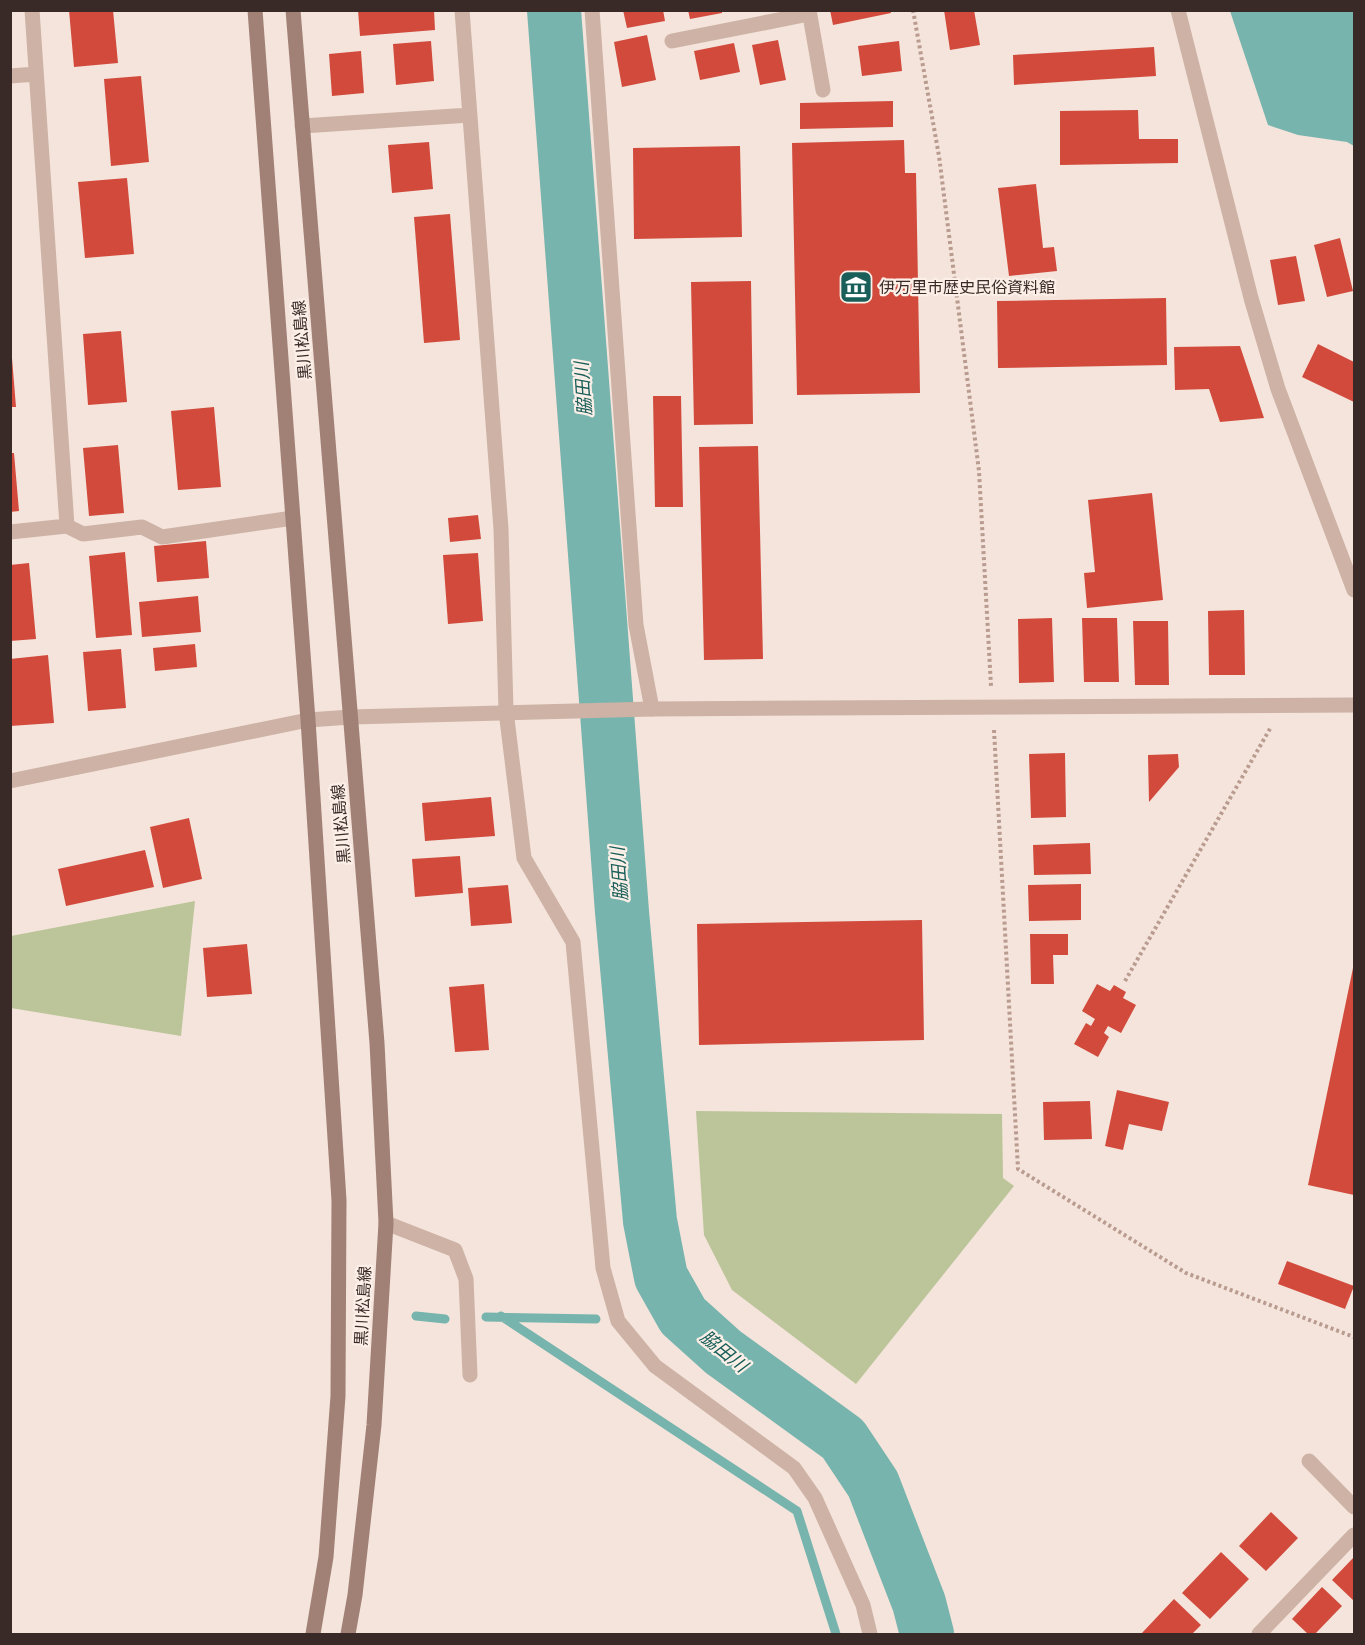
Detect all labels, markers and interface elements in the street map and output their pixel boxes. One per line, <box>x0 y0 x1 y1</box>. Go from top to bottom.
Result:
museum icon: 伊万里市歴史民俗資料館 <box>838 269 874 305</box>
place label: 伊万里市歴史民俗資料館 <box>879 277 1055 298</box>
street label: 黒川松島線 <box>288 299 316 381</box>
water label: 脇田川 <box>570 359 596 417</box>
street label: 黒川松島線 <box>327 783 355 865</box>
water label: 脇田川 <box>606 844 632 902</box>
street label: 黒川松島線 <box>350 1265 376 1347</box>
water label: 脇田川 <box>696 1325 754 1378</box>

